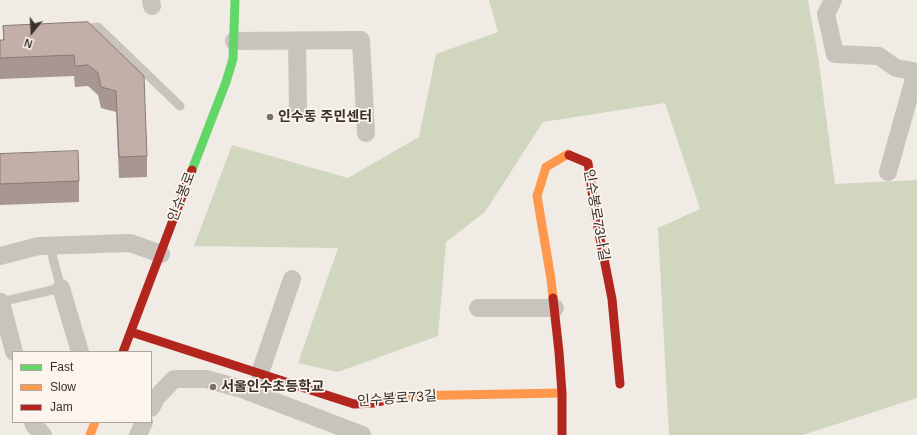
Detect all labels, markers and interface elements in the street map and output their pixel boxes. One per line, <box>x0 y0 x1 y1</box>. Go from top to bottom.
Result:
north arrow <box>12 12 52 52</box>
text: N <box>23 36 34 50</box>
place label: 인수동 주민센터 <box>278 109 372 125</box>
marker: 인수동 주민센터 <box>265 112 275 122</box>
street label: 인수봉로73나길 <box>580 168 612 262</box>
street label: 인수봉로 <box>165 170 199 224</box>
legend <box>12 351 152 423</box>
text: Fast <box>50 360 73 374</box>
place label: 서울인수초등학교 <box>221 379 324 395</box>
text: Slow <box>50 380 76 394</box>
marker: 서울인수초등학교 <box>208 382 218 392</box>
street label: 인수봉로73길 <box>357 388 437 410</box>
text: Jam <box>50 400 73 414</box>

